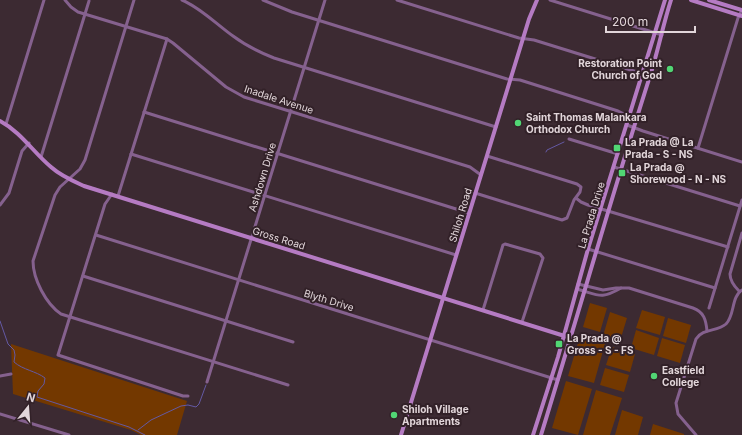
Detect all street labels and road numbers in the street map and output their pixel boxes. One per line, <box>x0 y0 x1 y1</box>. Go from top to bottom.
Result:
street label: Inadale Avenue <box>243 82 315 116</box>
street label: Ashdown Drive <box>246 141 278 213</box>
street label: La Prada Drive <box>575 180 607 250</box>
street label: Shiloh Road <box>446 186 474 244</box>
street label: Gross Road <box>251 224 307 252</box>
street label: Blyth Drive <box>303 287 356 313</box>

